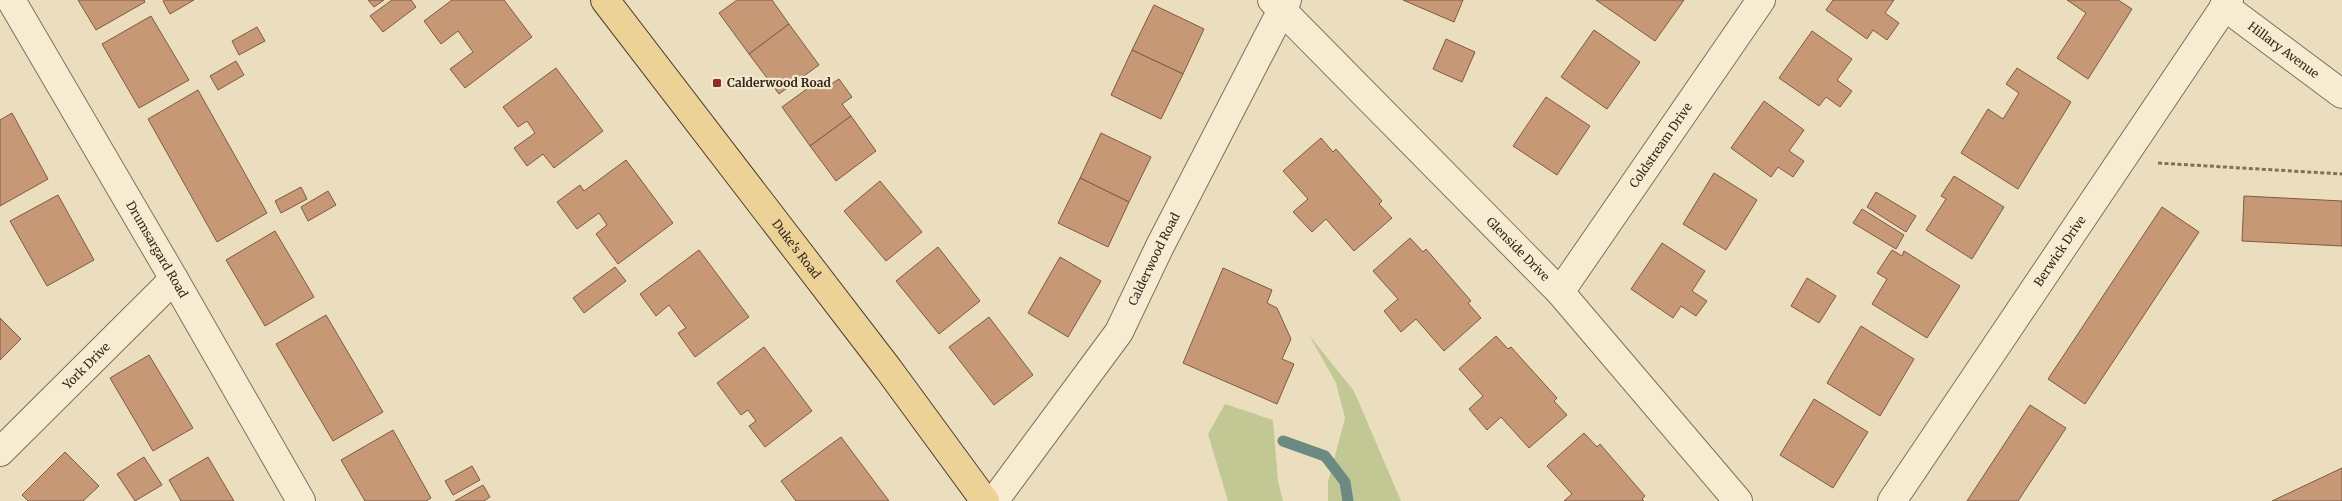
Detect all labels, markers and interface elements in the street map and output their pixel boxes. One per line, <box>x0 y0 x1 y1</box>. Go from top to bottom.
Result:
street label: Hillary Avenue <box>2245 18 2322 81</box>
place label: Calderwood Road <box>727 75 831 90</box>
marker: Calderwood Road <box>711 77 723 89</box>
street label: Coldstream Drive <box>1626 100 1695 191</box>
street label: Drumsargard Road <box>123 198 191 300</box>
street label: Calderwood Road <box>1125 210 1183 308</box>
street label: Berwick Drive <box>2030 213 2089 289</box>
street label: Glenside Drive <box>1483 214 1553 284</box>
street label: Duke's Road <box>769 216 824 281</box>
street label: York Drive <box>59 339 113 393</box>

